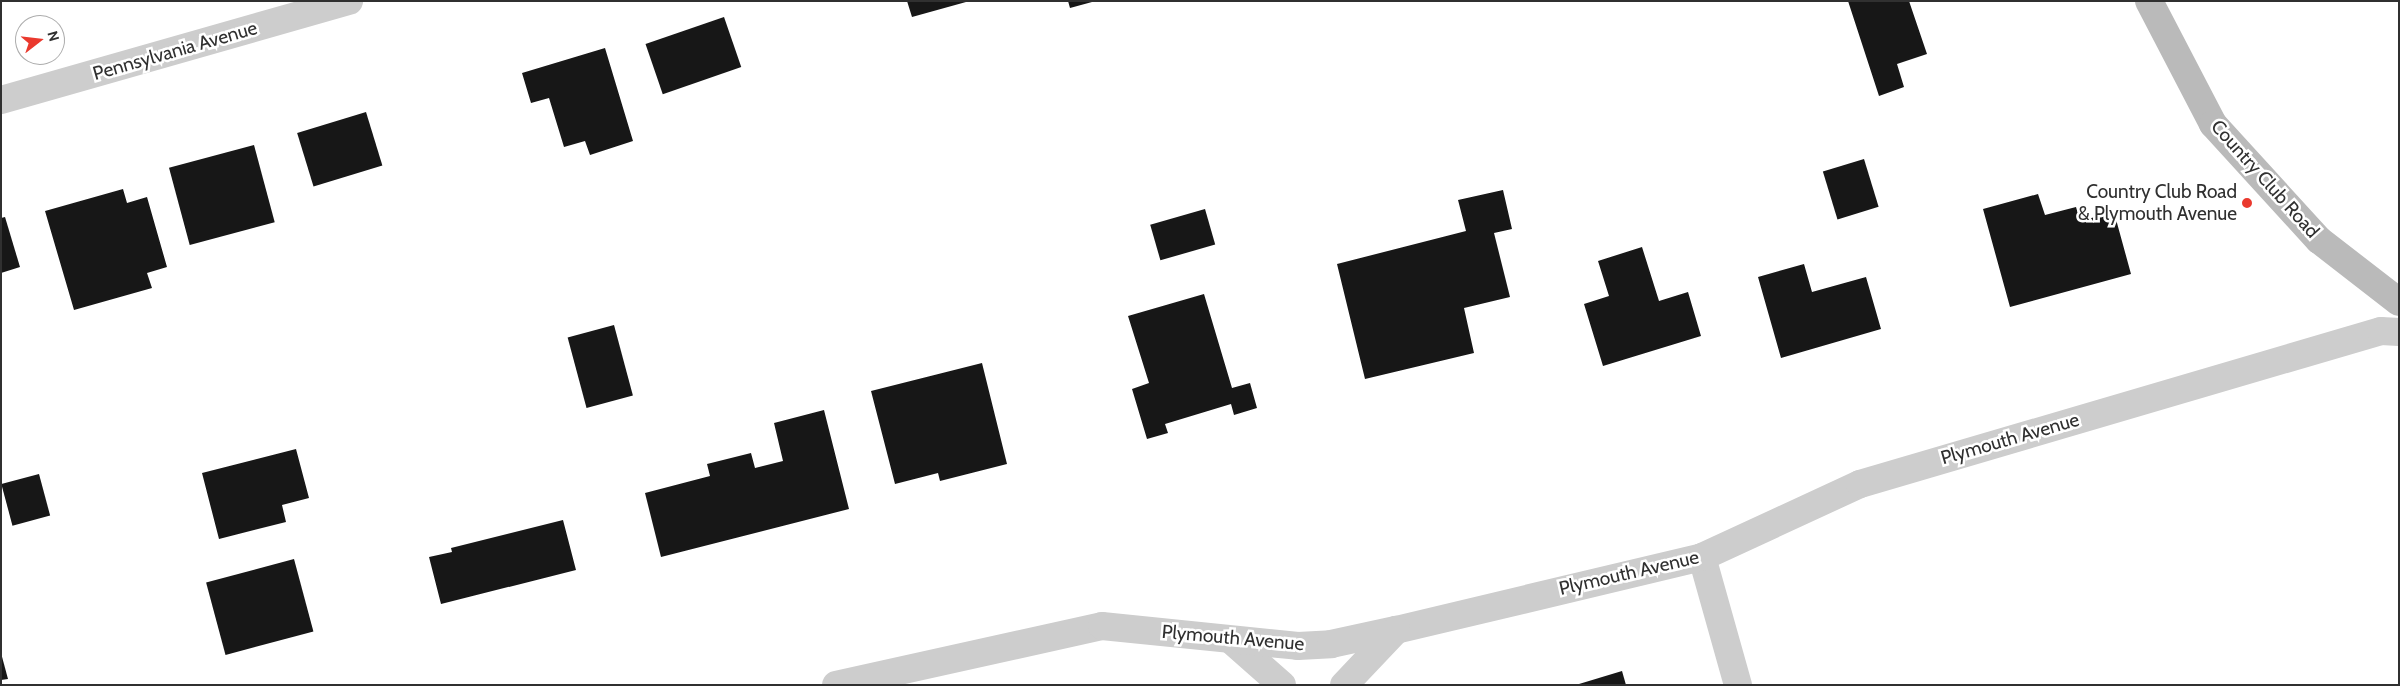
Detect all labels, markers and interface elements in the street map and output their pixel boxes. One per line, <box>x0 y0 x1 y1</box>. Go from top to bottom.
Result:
north arrow <box>15 15 65 65</box>
street label: Pennsylvania Avenue <box>90 17 260 85</box>
text: N <box>43 29 63 43</box>
street label: Country Club Road <box>2206 115 2324 243</box>
place label: Country Club Road & Plymouth Avenue <box>2078 181 2237 225</box>
marker: Country Club Road & Plymouth Avenue <box>2241 197 2253 209</box>
street label: Plymouth Avenue <box>1938 408 2082 470</box>
street label: Plymouth Avenue <box>1557 546 1701 600</box>
street label: Plymouth Avenue <box>1161 620 1305 656</box>

